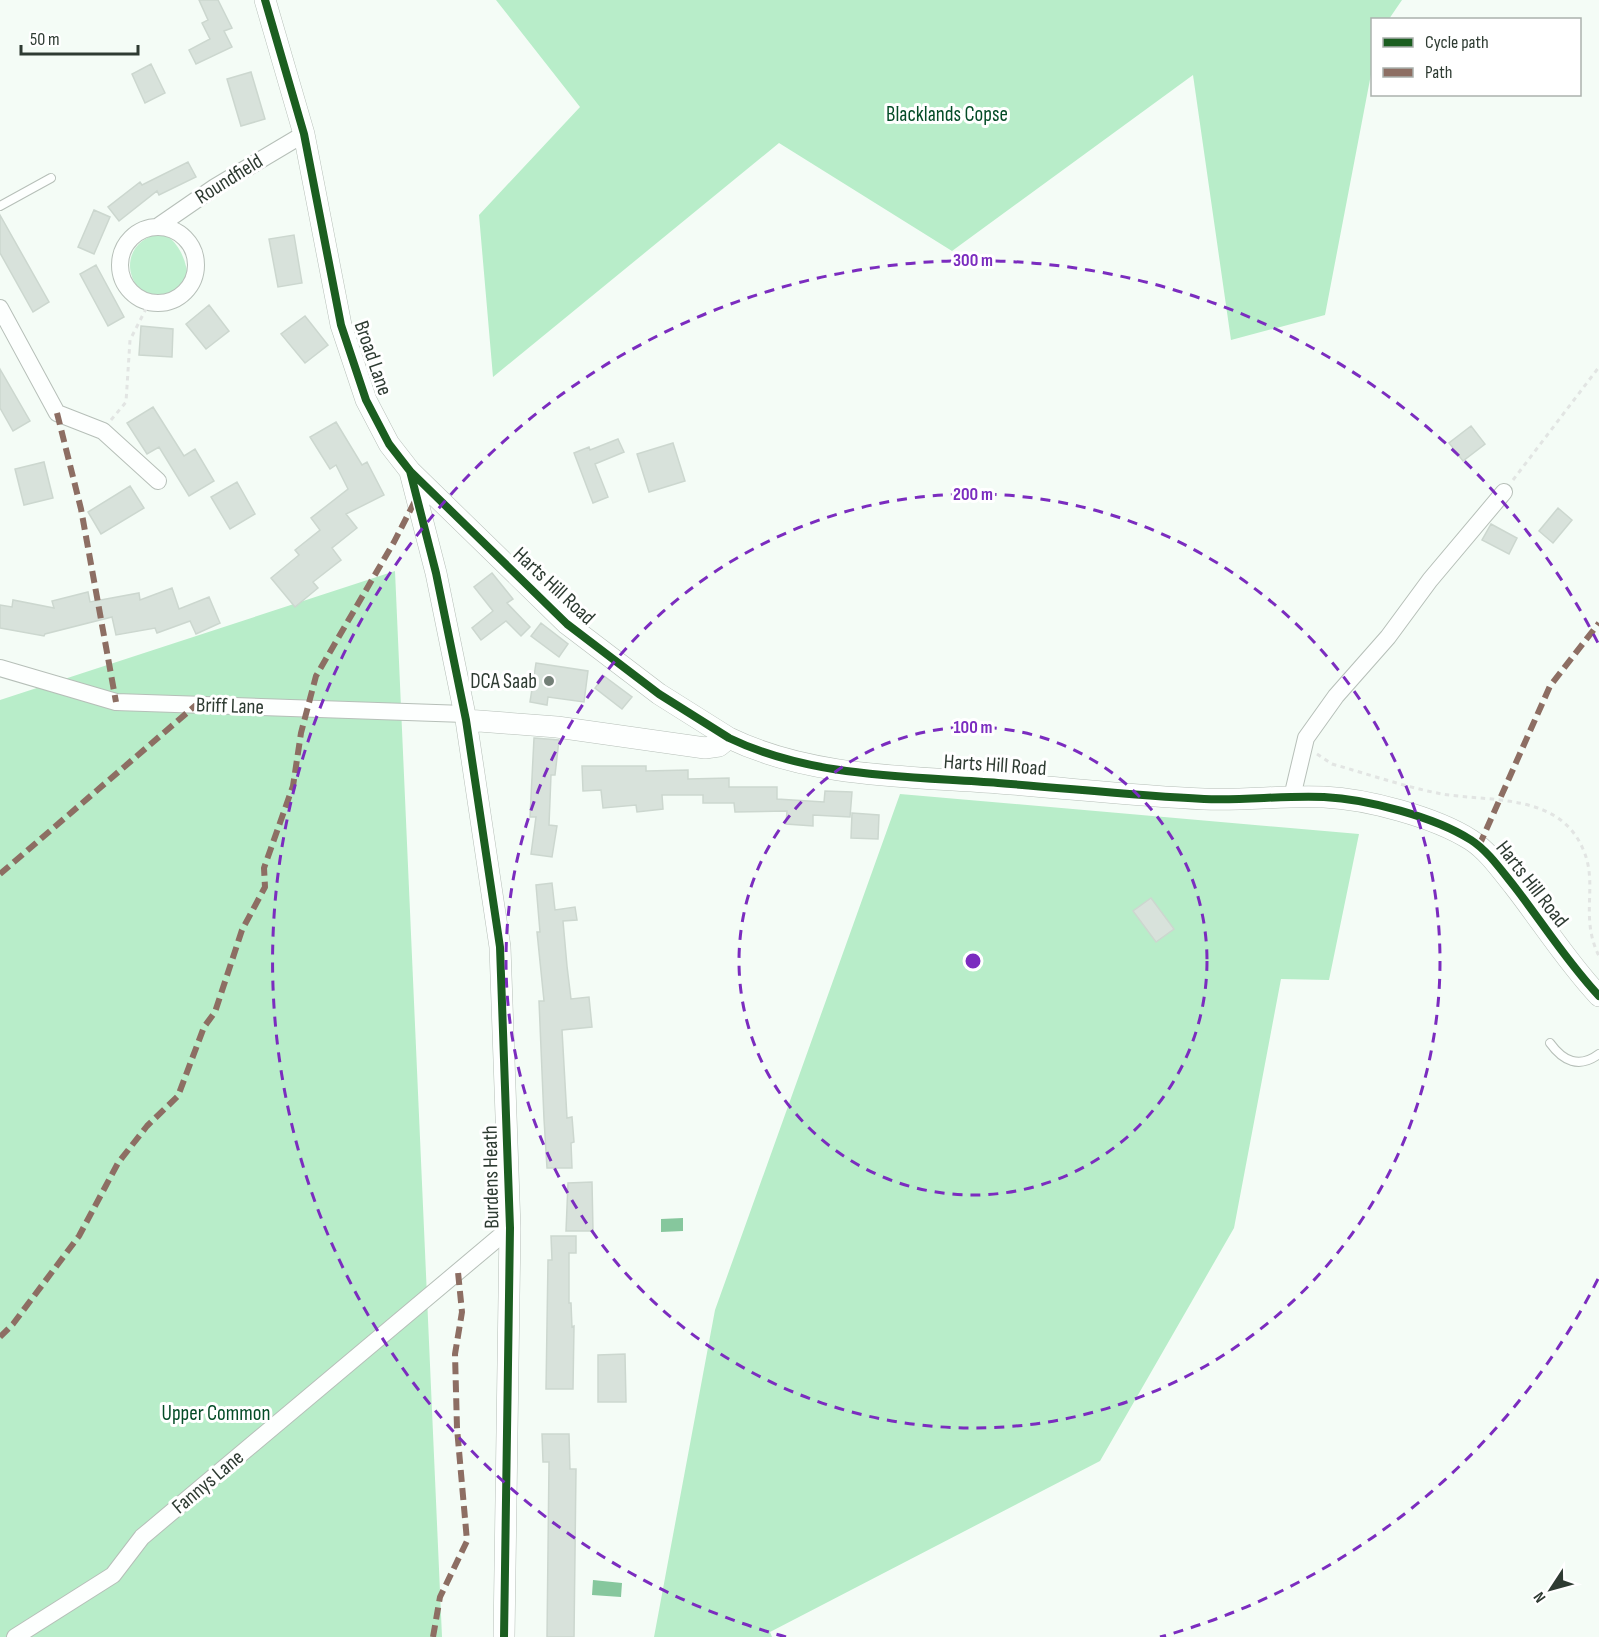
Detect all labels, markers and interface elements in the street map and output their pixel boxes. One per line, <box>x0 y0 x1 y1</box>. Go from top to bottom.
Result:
scale bar <box>21 18 138 56</box>
legend <box>1371 18 1581 96</box>
text: 50 m <box>30 29 60 50</box>
text: Cycle path <box>1425 32 1489 53</box>
text: Path <box>1425 62 1453 83</box>
park label: Blacklands Copse <box>886 102 1008 127</box>
street label: Roundfield <box>191 149 267 209</box>
text: 300 m <box>953 250 993 271</box>
street label: Broad Lane <box>349 317 397 399</box>
text: 200 m <box>953 484 993 505</box>
street label: Harts Hill Road <box>508 542 600 630</box>
place label: DCA Saab <box>470 669 537 694</box>
marker: DCA Saab <box>542 674 556 688</box>
street label: Briff Lane <box>196 692 264 720</box>
text: 100 m <box>954 717 993 738</box>
street label: Harts Hill Road <box>943 749 1047 781</box>
street label: Harts Hill Road <box>1490 836 1574 932</box>
centre of rings <box>963 951 983 971</box>
street label: Burdens Heath <box>478 1125 504 1229</box>
park label: Upper Common <box>162 1401 270 1426</box>
street label: Fannys Lane <box>167 1445 249 1519</box>
north arrow <box>1521 1559 1581 1619</box>
text: N <box>1530 1588 1550 1606</box>

